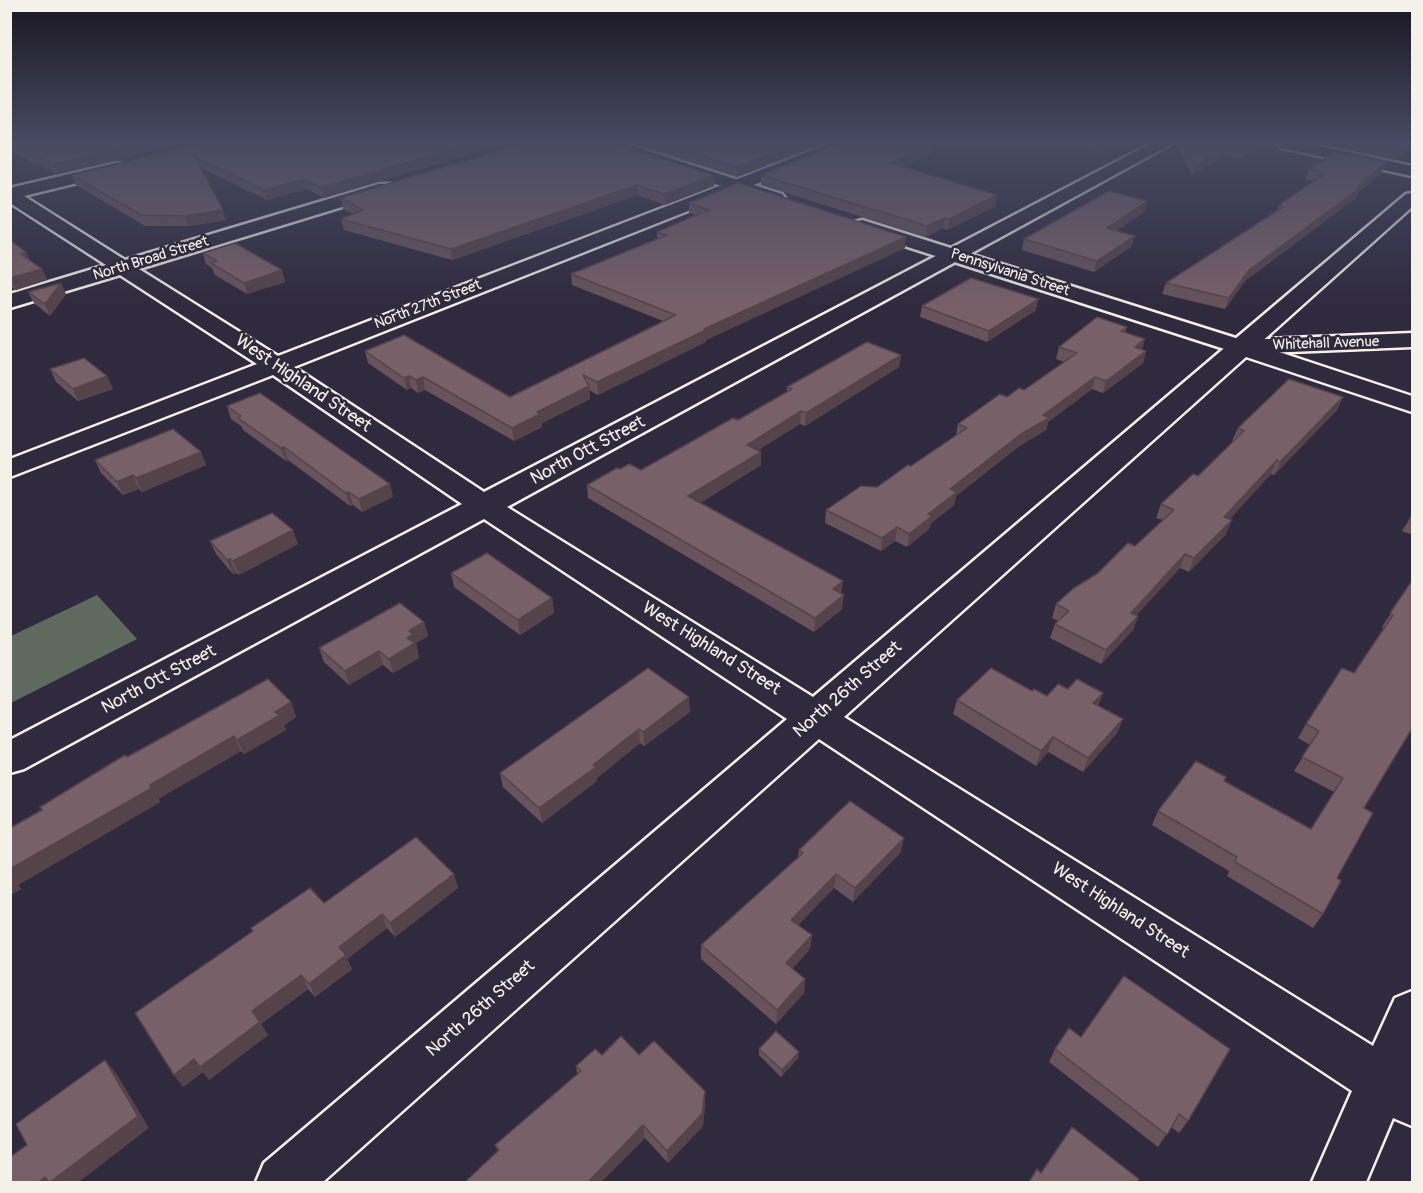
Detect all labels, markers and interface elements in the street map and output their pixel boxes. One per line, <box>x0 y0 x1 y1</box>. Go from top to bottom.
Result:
street label: North Broad Street <box>91 233 211 285</box>
street label: Pennsylvania Street <box>948 245 1072 301</box>
street label: North 27th Street <box>372 276 484 334</box>
street label: West Highland Street <box>231 330 375 438</box>
street label: Whitehall Avenue <box>1272 333 1380 355</box>
street label: North Ott Street <box>527 412 649 490</box>
street label: West Highland Street <box>638 598 784 700</box>
street label: North 26th Street <box>789 637 907 743</box>
street label: North Ott Street <box>98 641 220 719</box>
street label: West Highland Street <box>1047 858 1193 964</box>
street label: North 26th Street <box>422 956 540 1062</box>

